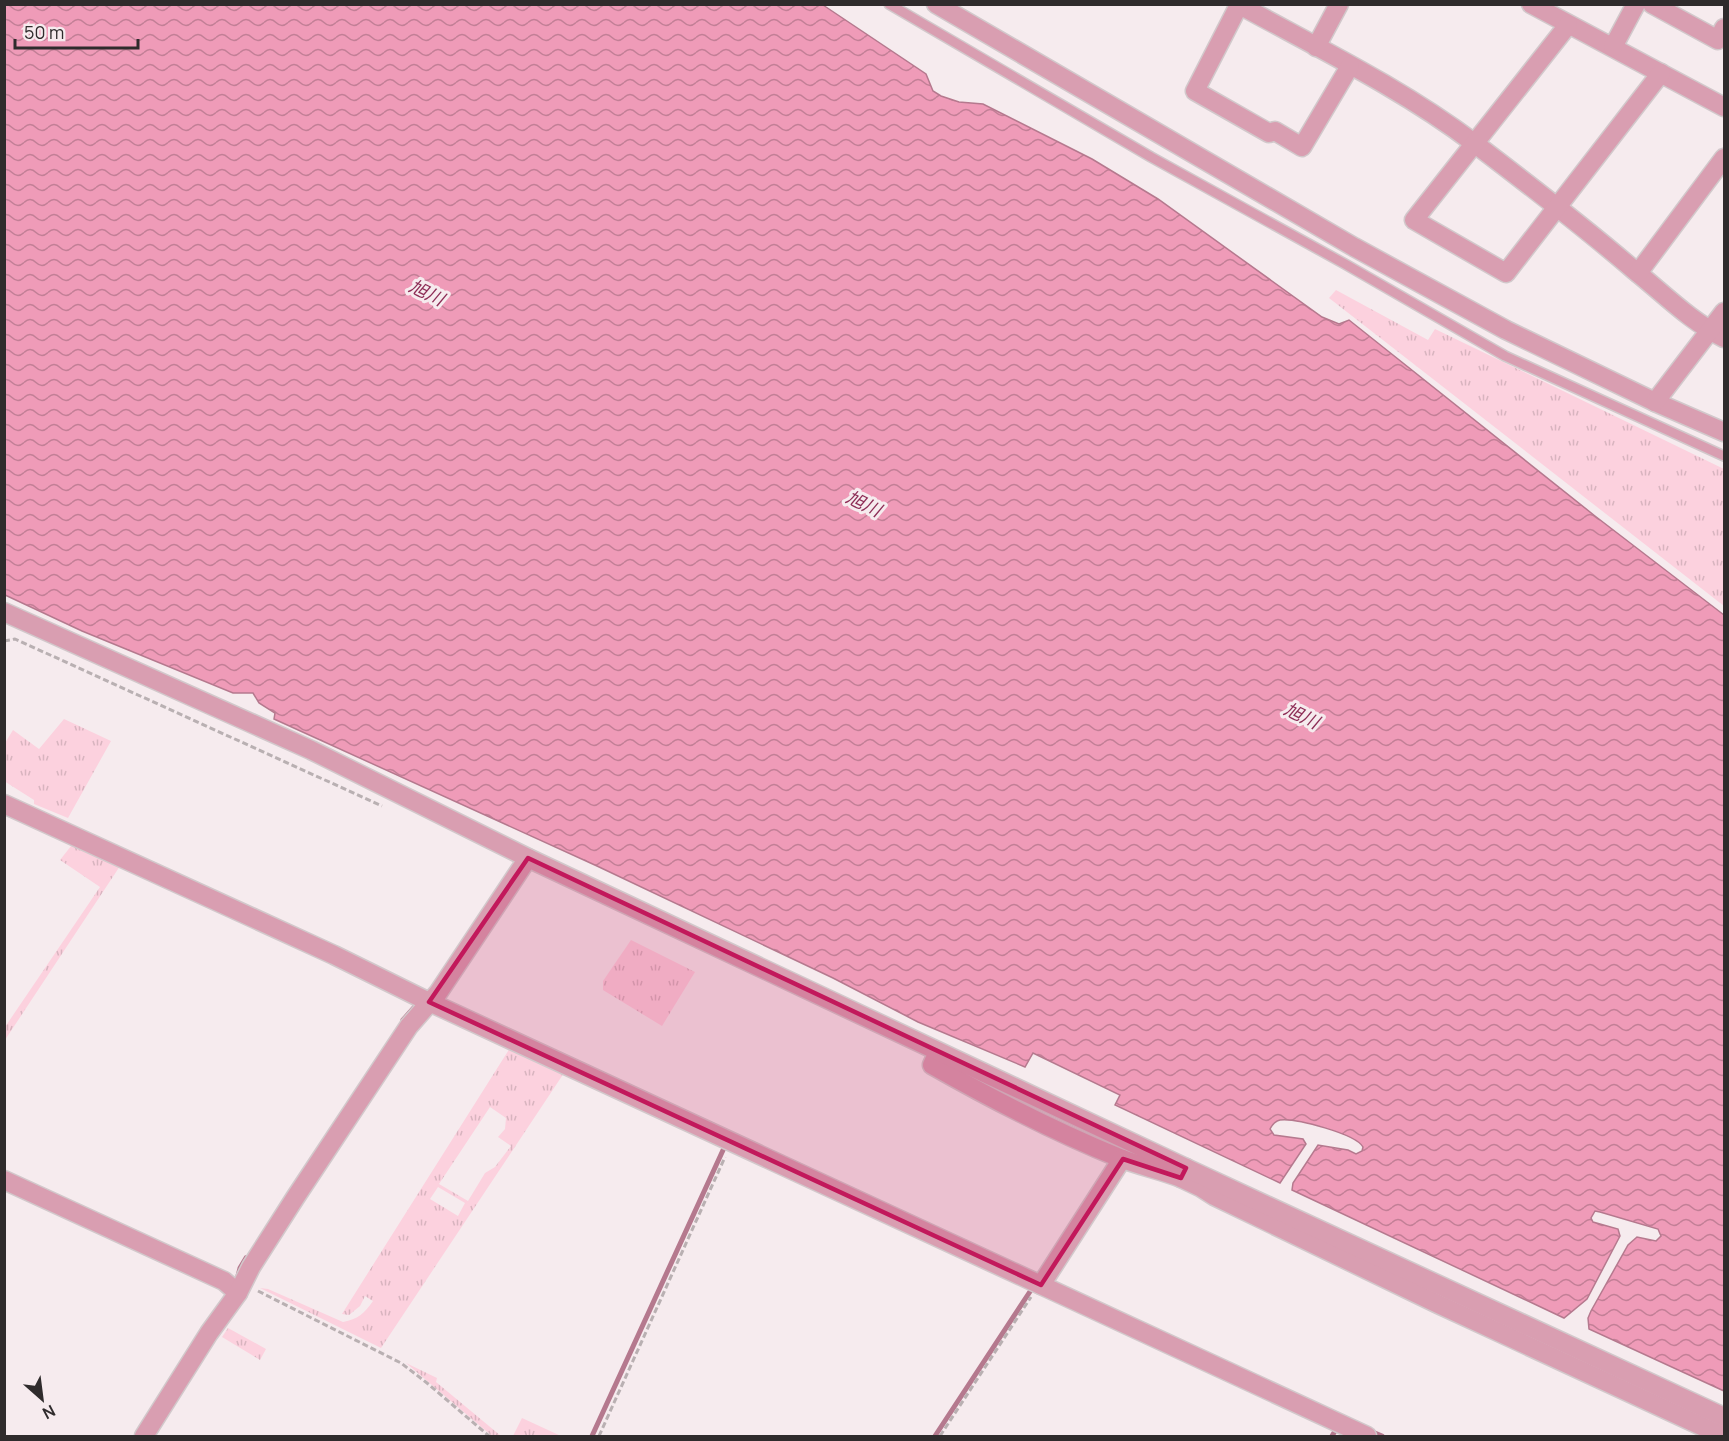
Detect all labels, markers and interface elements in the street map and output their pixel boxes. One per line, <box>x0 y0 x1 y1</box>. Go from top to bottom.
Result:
scale bar <box>15 12 138 50</box>
text: 50 m <box>24 20 64 44</box>
water label: 旭川 <box>406 273 450 312</box>
water label: 旭川 <box>843 484 887 523</box>
water label: 旭川 <box>1281 696 1325 735</box>
north arrow <box>12 1369 72 1429</box>
text: N <box>39 1400 59 1425</box>

